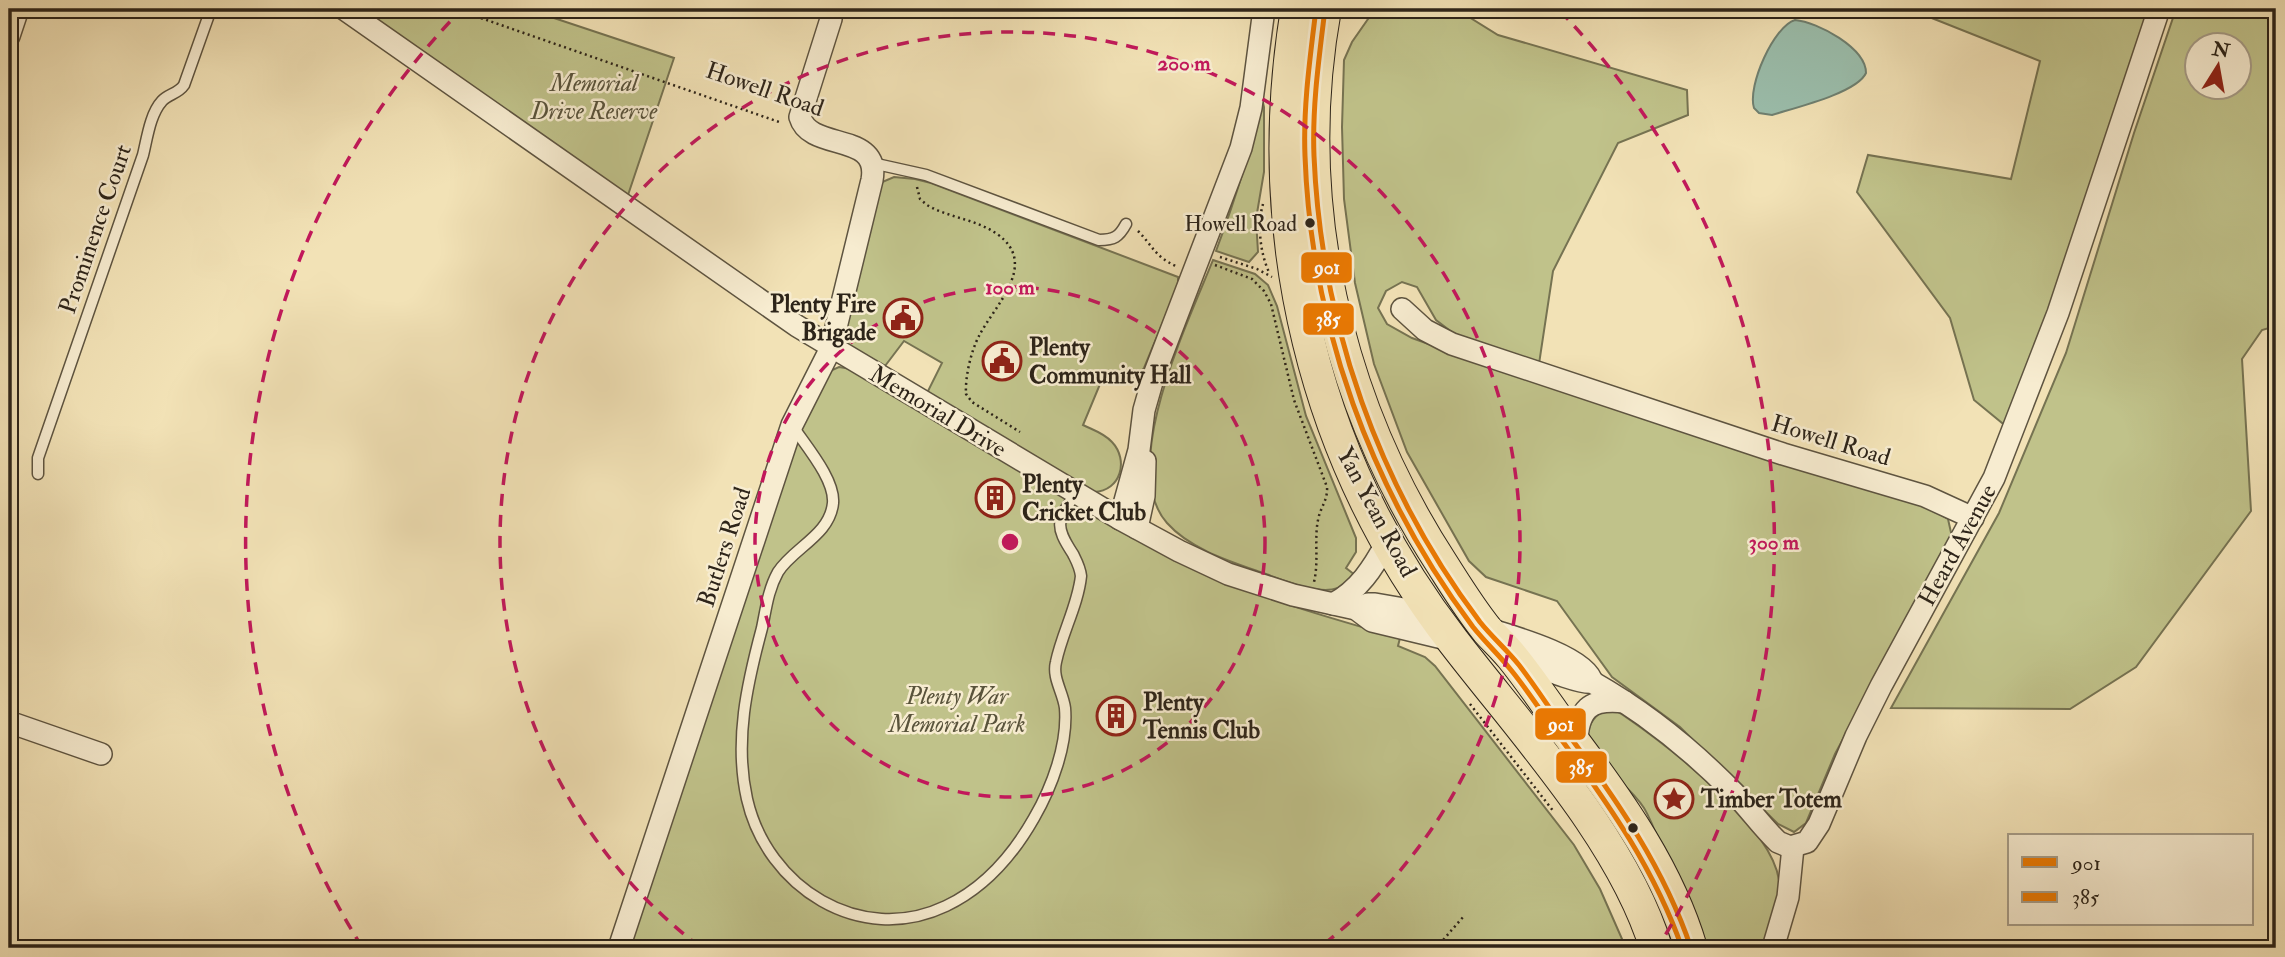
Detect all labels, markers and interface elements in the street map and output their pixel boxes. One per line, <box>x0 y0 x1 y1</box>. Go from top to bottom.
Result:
north arrow <box>2184 32 2254 102</box>
text: N <box>2209 37 2233 64</box>
text: 200 m <box>1158 50 1211 77</box>
street label: Howell Road <box>702 55 828 124</box>
park label: Memorial Drive Reserve <box>530 68 658 127</box>
street label: Prominence Court <box>52 140 139 318</box>
place label: Howell Road <box>1184 210 1297 238</box>
marker: Howell Road <box>1303 216 1317 230</box>
line badge: 901 <box>1300 251 1353 284</box>
text: 901 <box>1312 256 1340 280</box>
text: 100 m <box>985 274 1036 301</box>
place label: Plenty Fire Brigade <box>770 289 876 348</box>
public building icon: Plenty Fire Brigade <box>882 297 924 339</box>
line badge: 385 <box>1302 302 1355 336</box>
text: 385 <box>1316 308 1341 332</box>
place label: Plenty Community Hall <box>1029 332 1192 391</box>
public building icon: Plenty Community Hall <box>981 340 1023 382</box>
street label: Memorial Drive <box>864 358 1012 464</box>
street label: Howell Road <box>1768 408 1894 473</box>
street label: Yan Yean Road <box>1329 442 1424 583</box>
place label: Plenty Cricket Club <box>1022 469 1146 528</box>
building icon: Plenty Cricket Club <box>974 477 1016 519</box>
street label: Heard Avenue <box>1911 479 2004 612</box>
street label: Butlers Road <box>691 483 758 611</box>
text: 300 m <box>1749 529 1800 556</box>
centre of rings <box>998 530 1022 554</box>
park label: Plenty War Memorial Park <box>887 681 1025 740</box>
place label: Plenty Tennis Club <box>1142 687 1260 746</box>
building icon: Plenty Tennis Club <box>1095 695 1137 737</box>
line badge: 901 <box>1534 707 1587 741</box>
text: 901 <box>1546 713 1574 737</box>
line badge: 385 <box>1555 750 1608 784</box>
text: 385 <box>1569 756 1594 780</box>
place icon: Timber Totem <box>1653 778 1695 820</box>
place label: Timber Totem <box>1700 784 1842 815</box>
unlabelled marker <box>1626 821 1640 835</box>
legend <box>2008 834 2254 926</box>
text: 901 <box>2070 850 2101 877</box>
text: 385 <box>2072 884 2100 911</box>

